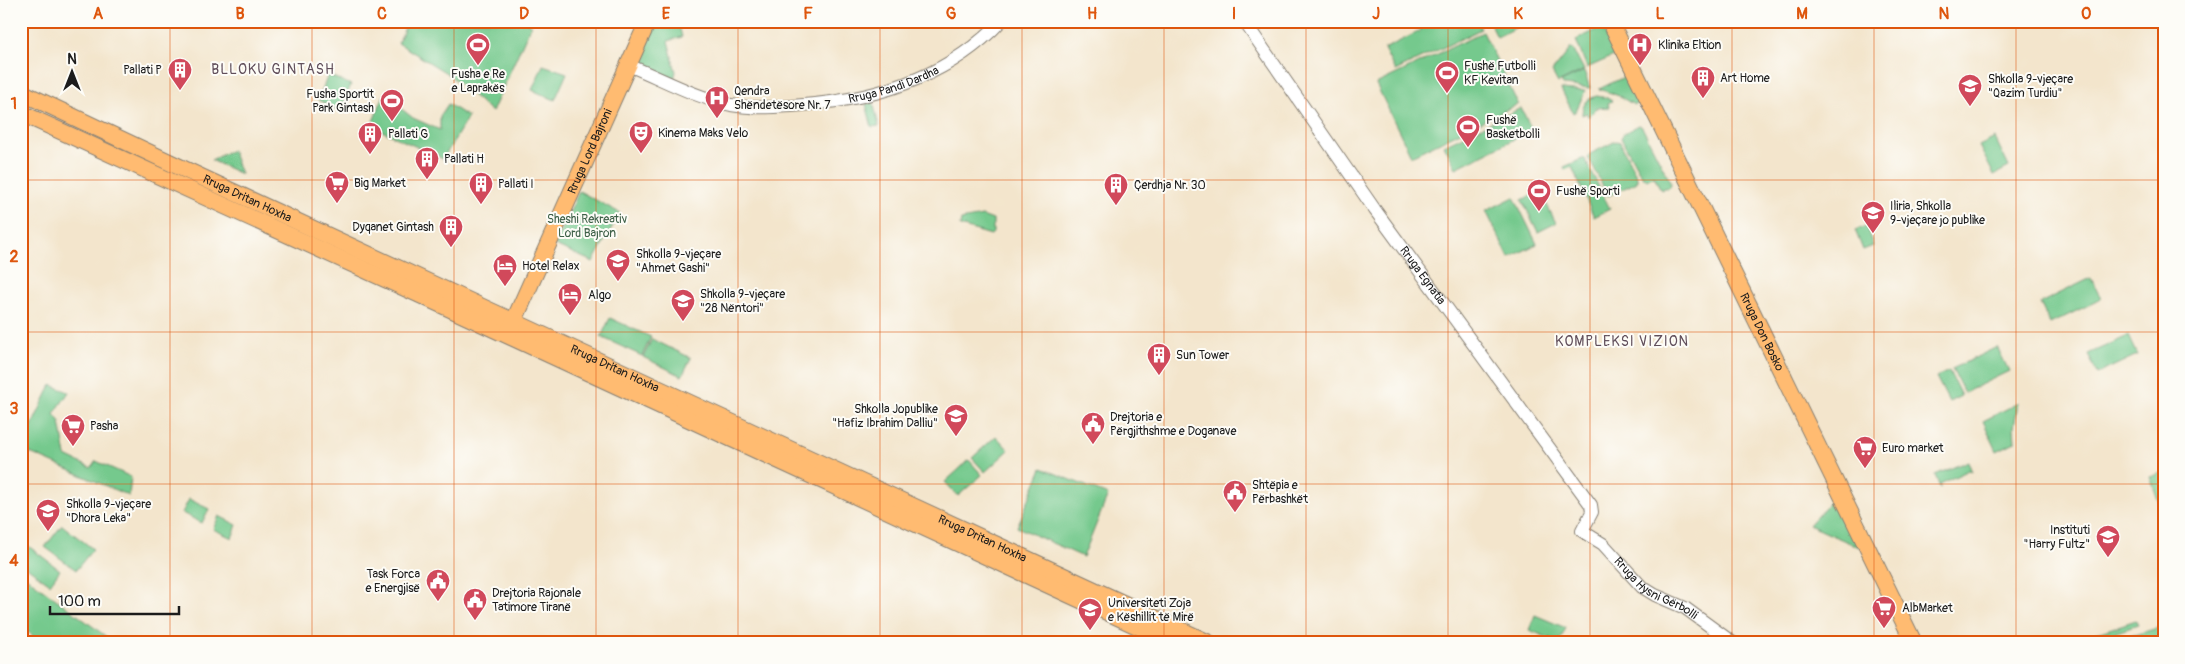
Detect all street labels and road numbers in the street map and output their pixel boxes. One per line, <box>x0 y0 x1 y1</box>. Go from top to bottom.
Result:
street label: Rruga Pandi Dardha <box>847 62 942 106</box>
street label: Rruga Lord Bajroni <box>564 106 615 196</box>
street label: Rruga Dritan Hoxha <box>200 171 294 226</box>
street label: Rruga Egnatia <box>1397 243 1449 308</box>
street label: Rruga Don Bosko <box>1737 290 1788 374</box>
street label: Rruga Dritan Hoxha <box>568 341 662 395</box>
street label: Rruga Dritan Hoxha <box>936 511 1030 565</box>
street label: Rruga Hysni Gërbolli <box>1611 554 1701 622</box>

